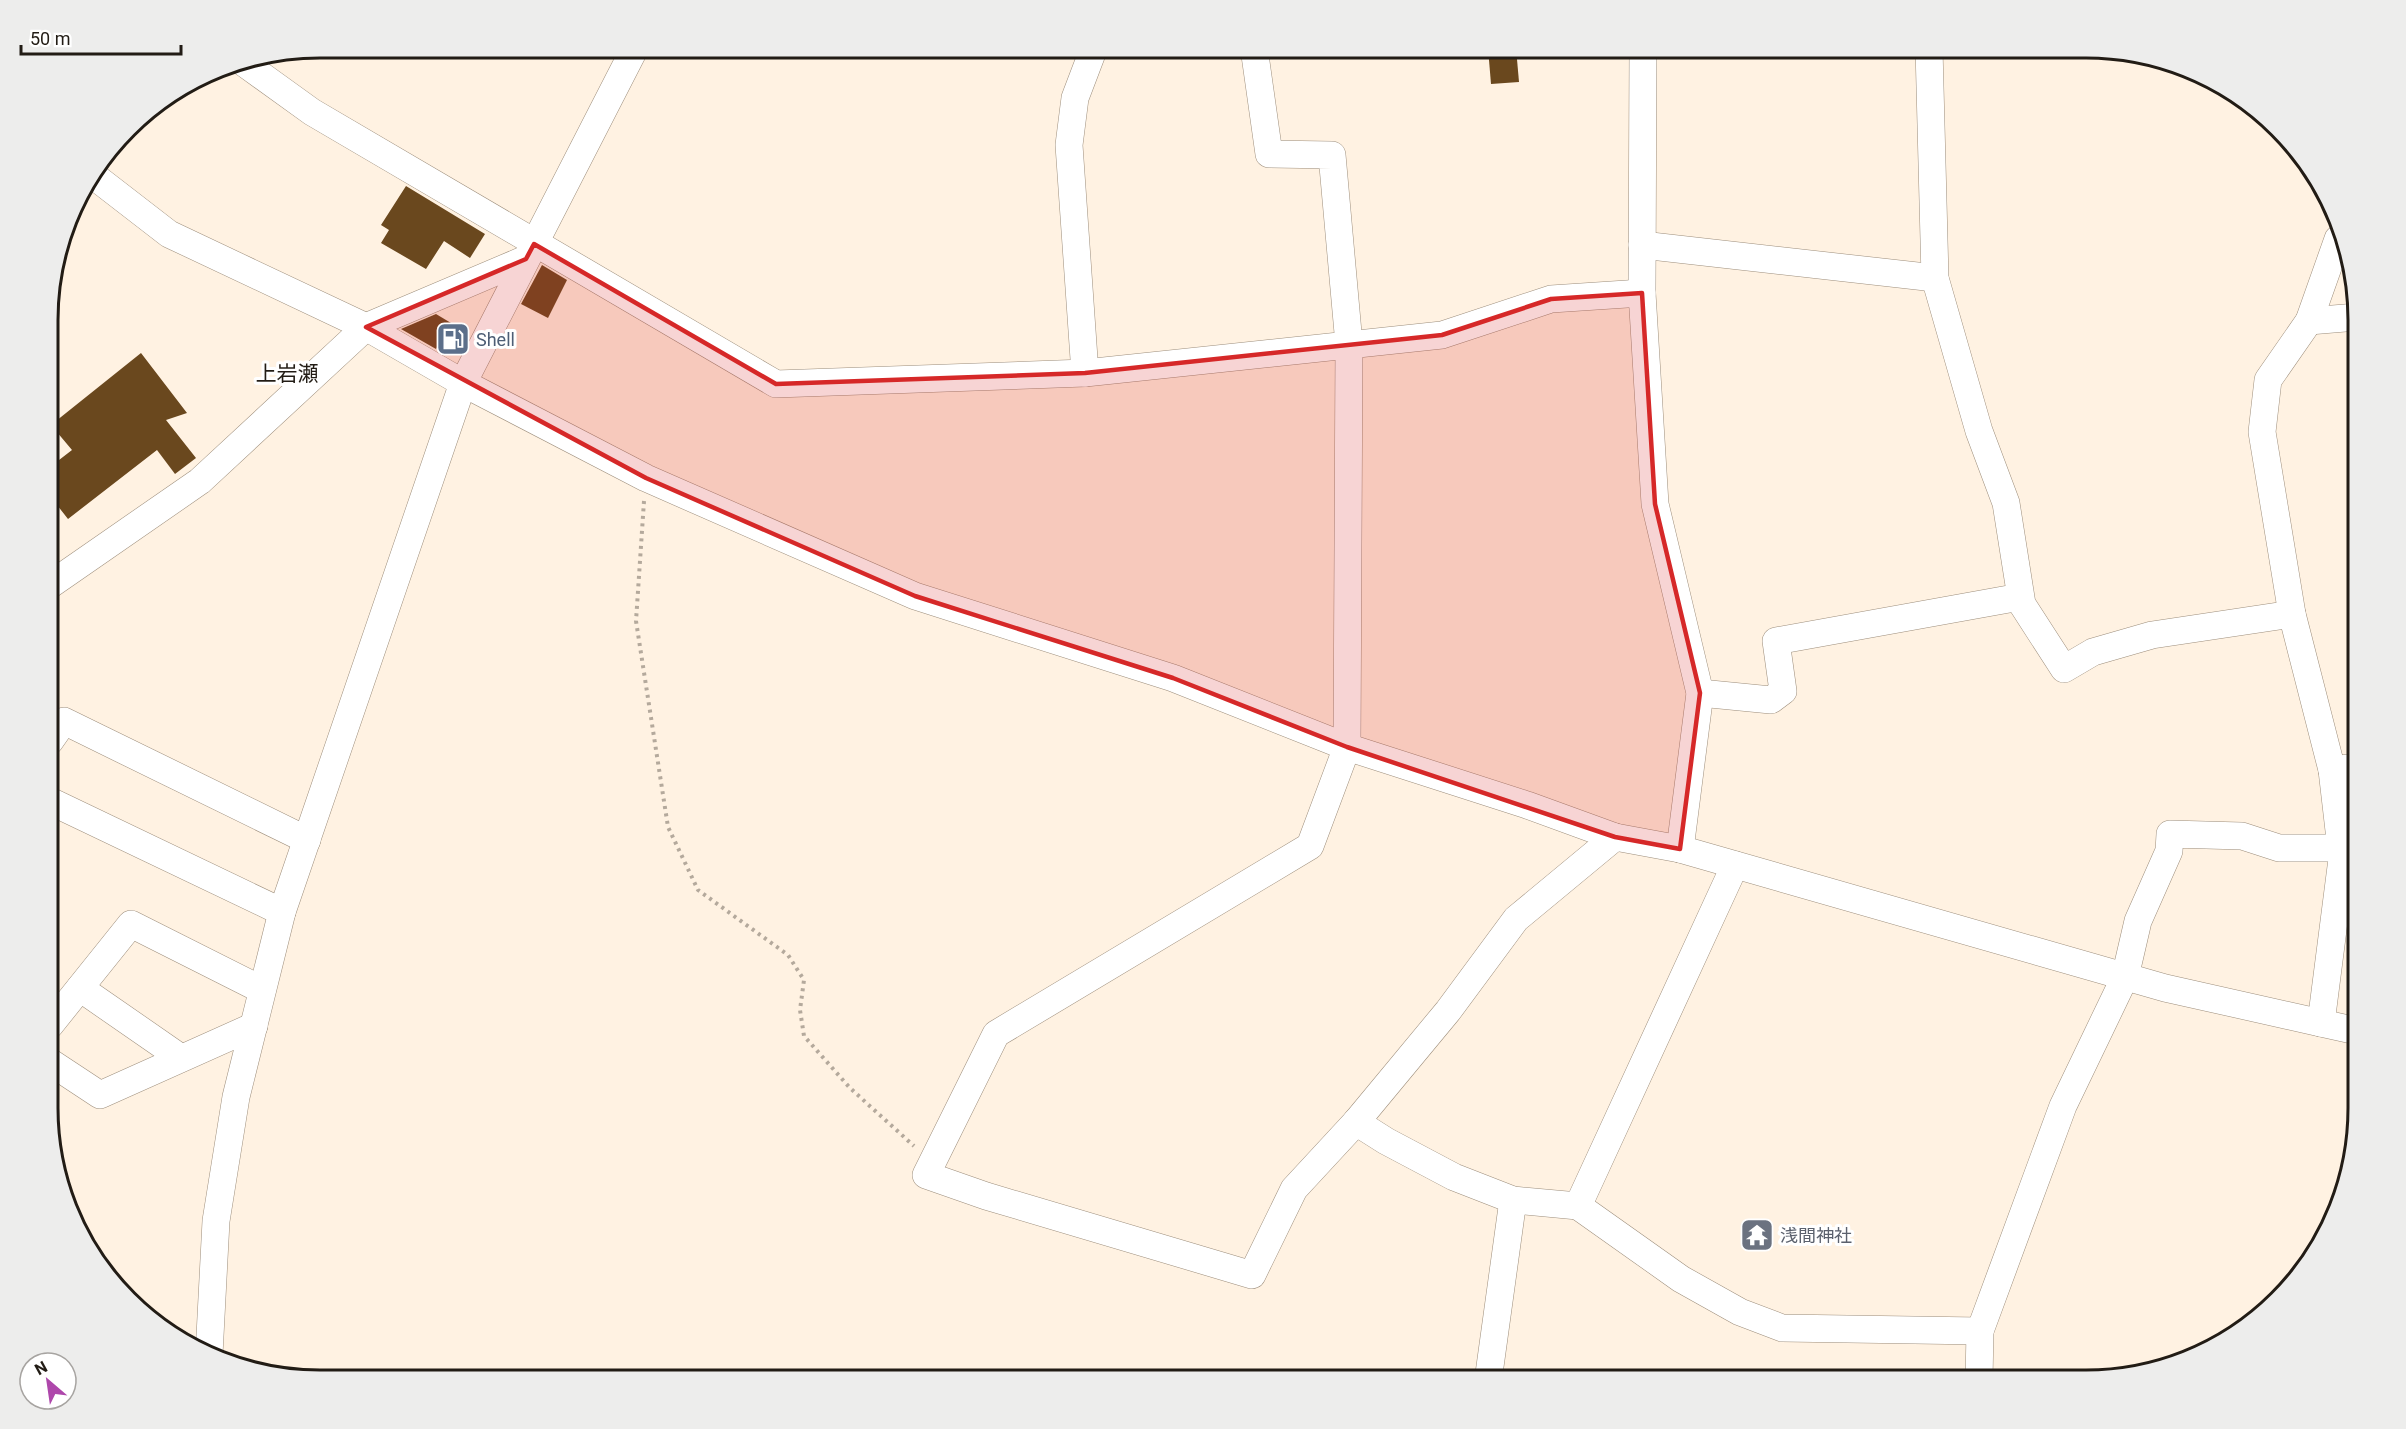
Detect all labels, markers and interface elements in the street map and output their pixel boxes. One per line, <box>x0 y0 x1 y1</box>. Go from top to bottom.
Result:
scale bar <box>21 18 182 56</box>
text: 50 m <box>30 28 70 49</box>
fuel station icon: Shell <box>435 321 471 357</box>
place label: Shell <box>476 329 515 350</box>
district label: 上岩瀬 <box>256 362 319 386</box>
temple icon: 浅間神社 <box>1739 1217 1775 1253</box>
place label: 浅間神社 <box>1780 1225 1852 1246</box>
north arrow <box>18 1351 78 1411</box>
text: N <box>31 1357 51 1379</box>

